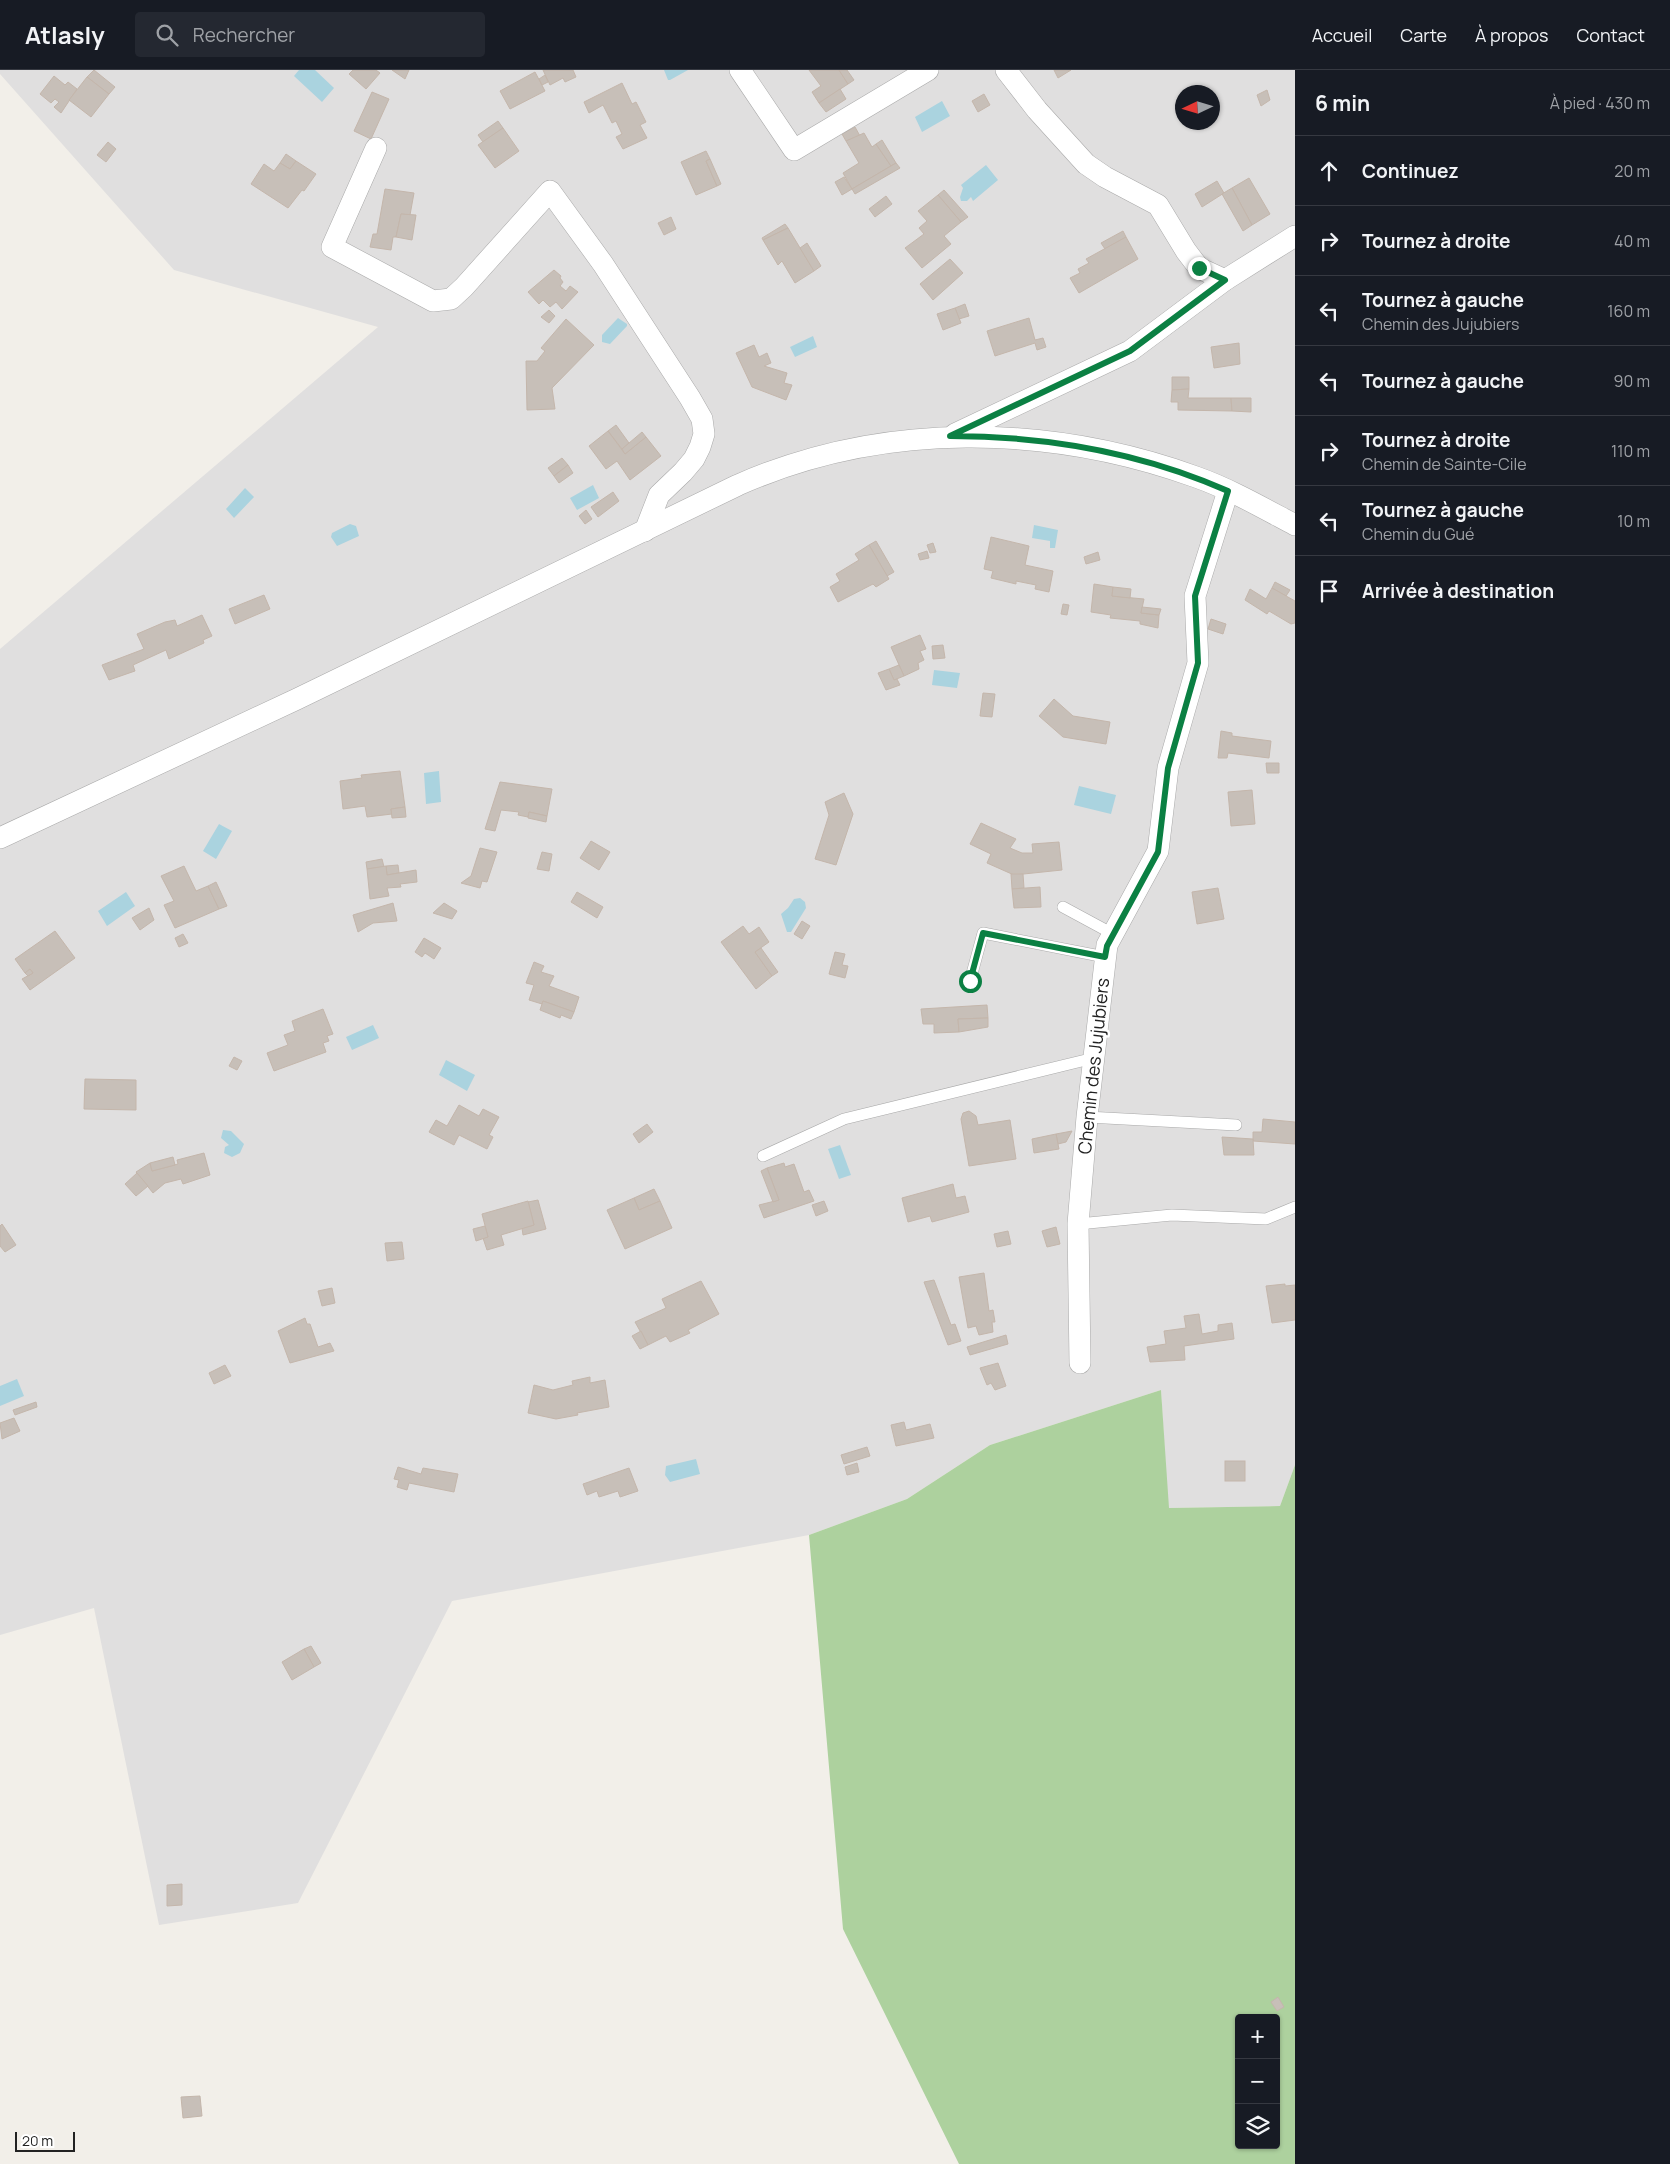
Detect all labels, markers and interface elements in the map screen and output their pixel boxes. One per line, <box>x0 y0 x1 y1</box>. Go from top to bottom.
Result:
search box <box>135 12 485 57</box>
text: Atlasly <box>25 18 105 51</box>
icon: search <box>153 21 181 49</box>
text: Rechercher <box>193 22 295 48</box>
text: Accueil <box>1312 23 1372 47</box>
text: Carte <box>1400 23 1447 47</box>
text: À propos <box>1475 23 1548 47</box>
text: Contact <box>1576 23 1645 47</box>
north arrow <box>1175 85 1220 130</box>
text: 6 min <box>1315 89 1370 117</box>
text: À pied · 430 m <box>1550 92 1650 114</box>
icon: ahead <box>1315 157 1343 185</box>
text: Continuez <box>1362 158 1459 184</box>
text: 20 m <box>1614 160 1650 182</box>
icon: right <box>1315 227 1343 255</box>
text: Tournez à droite <box>1362 228 1510 254</box>
text: 40 m <box>1614 230 1650 252</box>
route end <box>1188 257 1211 280</box>
text: Tournez à gauche <box>1362 287 1524 313</box>
icon: left <box>1315 297 1343 325</box>
text: 160 m <box>1607 300 1650 322</box>
text: Chemin des Jujubiers <box>1362 313 1519 335</box>
icon: left <box>1315 367 1343 395</box>
text: Tournez à gauche <box>1362 368 1524 394</box>
text: 90 m <box>1614 370 1650 392</box>
text: Tournez à droite <box>1362 427 1510 453</box>
icon: right <box>1315 437 1343 465</box>
text: 110 m <box>1611 440 1650 462</box>
text: Chemin de Sainte-Cile <box>1362 453 1527 475</box>
text: Tournez à gauche <box>1362 497 1524 523</box>
icon: left <box>1315 507 1343 535</box>
text: 10 m <box>1617 510 1650 532</box>
text: Chemin du Gué <box>1362 523 1474 545</box>
icon: arrive <box>1315 577 1343 605</box>
text: Arrivée à destination <box>1362 578 1554 604</box>
route start <box>959 970 982 993</box>
street label: Chemin des Jujubiers <box>1072 977 1114 1155</box>
map controls <box>1235 2014 1280 2149</box>
button: + <box>1235 2014 1280 2059</box>
button: − <box>1235 2059 1280 2104</box>
button: layers <box>1235 2104 1280 2149</box>
scale bar <box>15 2129 75 2152</box>
text: 20 m <box>22 2131 53 2150</box>

